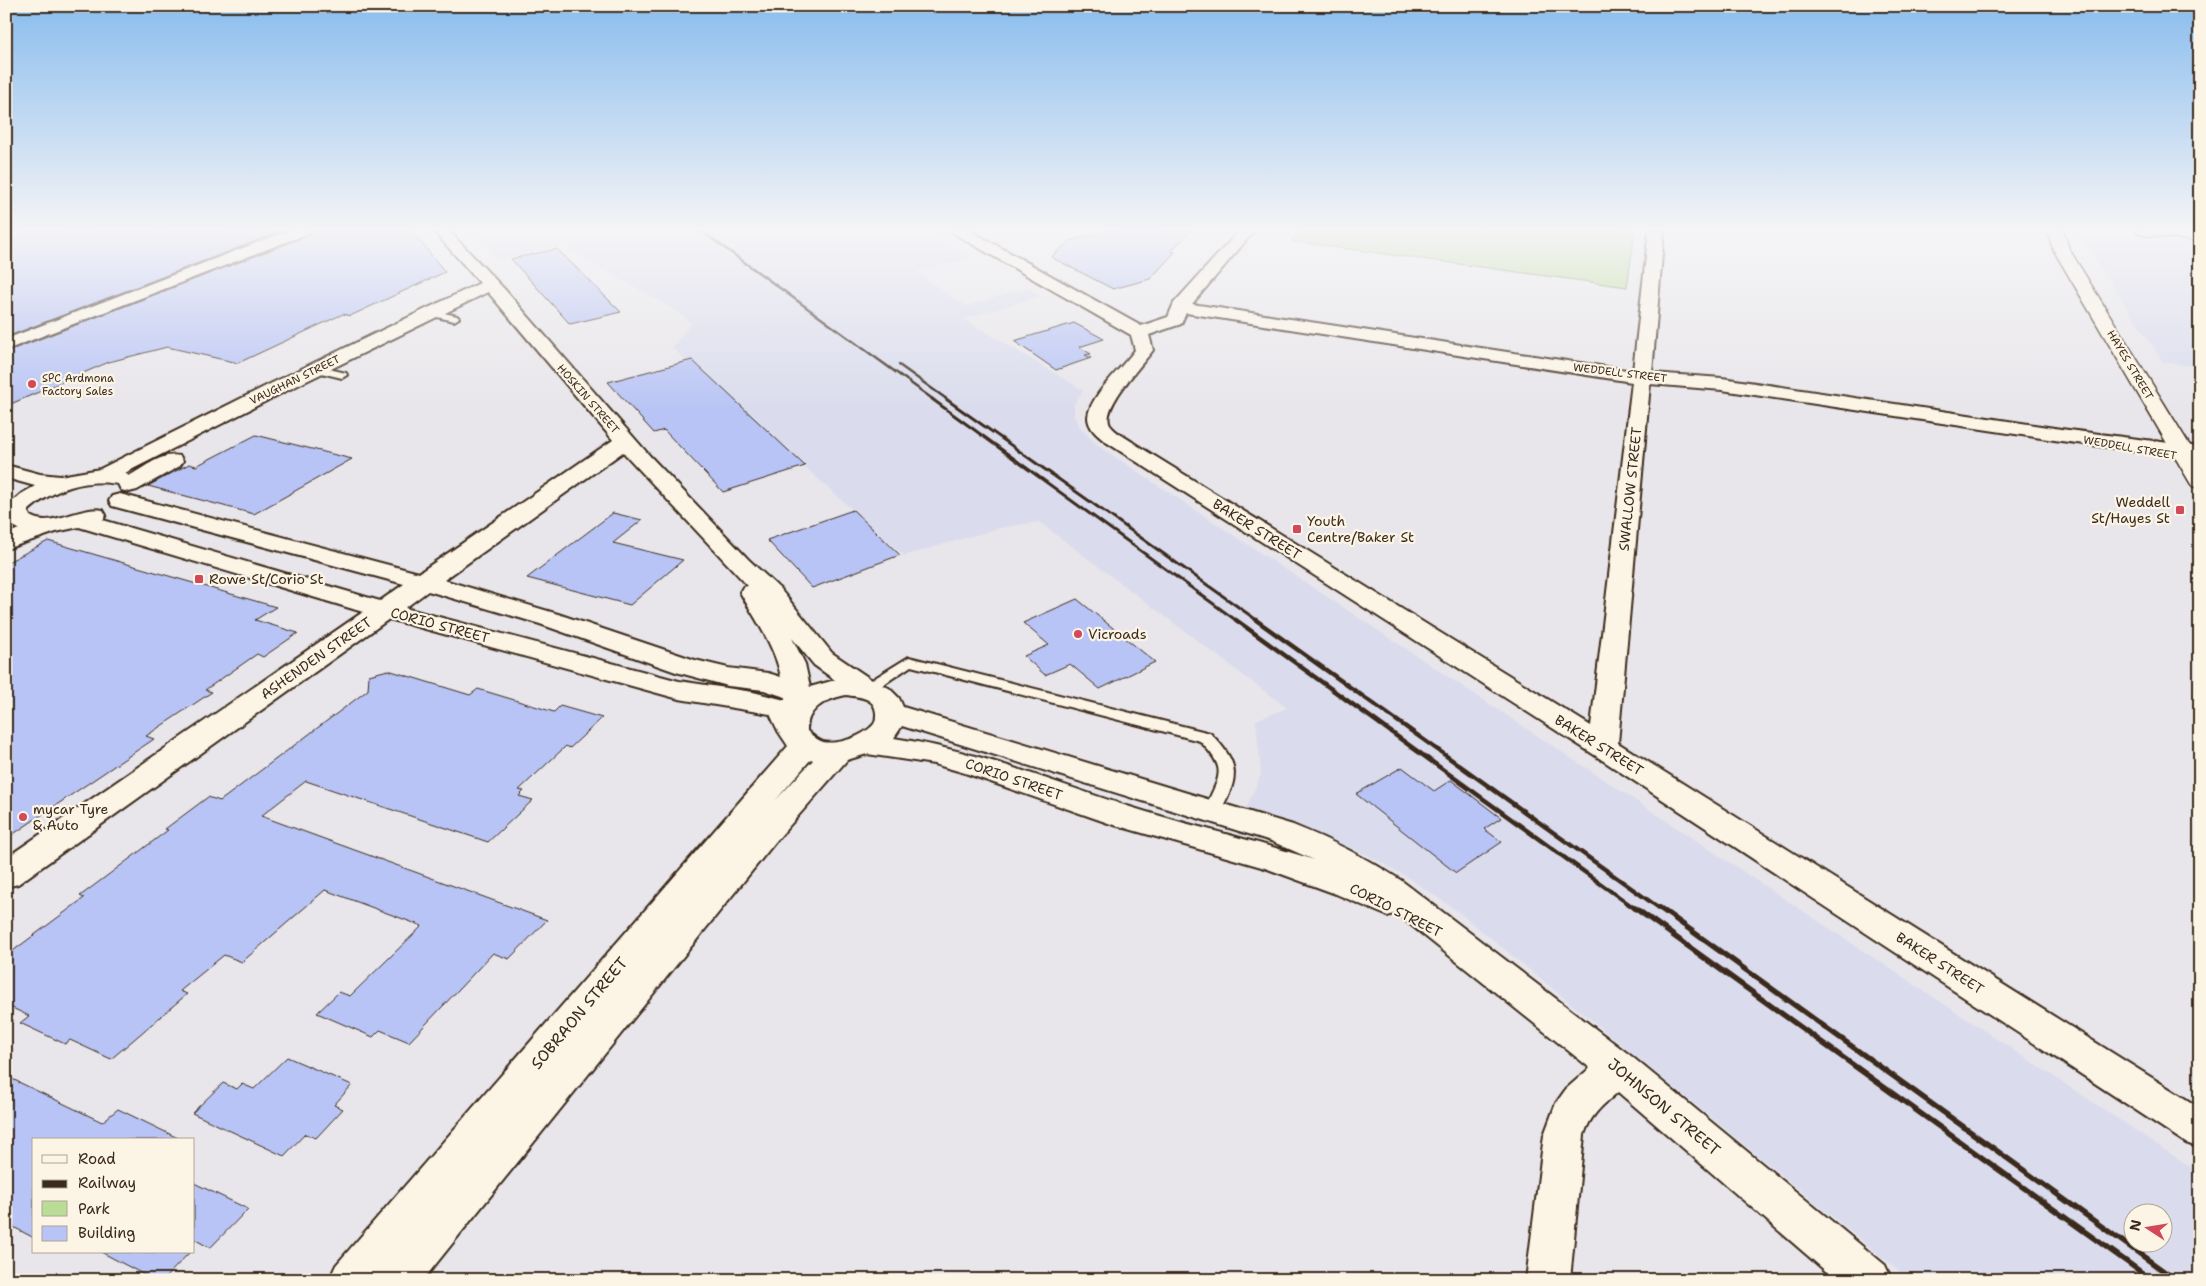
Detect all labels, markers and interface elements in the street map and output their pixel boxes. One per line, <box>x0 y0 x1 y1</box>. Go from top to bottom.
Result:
street label: HAYES STREET <box>2103 327 2157 403</box>
street label: VAUGHAN STREET <box>247 351 343 408</box>
street label: WEDDELL STREET <box>1572 360 1668 386</box>
street label: HOSKIN STREET <box>554 361 623 437</box>
place label: SPC Ardmona Factory Sales <box>42 371 114 399</box>
marker: SPC Ardmona Factory Sales <box>26 378 38 390</box>
street label: SWALLOW STREET <box>1615 426 1646 552</box>
street label: WEDDELL STREET <box>2082 432 2178 464</box>
place label: Weddell St/Hayes St <box>2091 493 2171 527</box>
street label: BAKER STREET <box>1209 495 1305 564</box>
marker: Weddell St/Hayes St <box>2174 504 2186 516</box>
place label: Youth Centre/Baker St <box>1307 512 1414 546</box>
marker: Youth Centre/Baker St <box>1291 523 1303 535</box>
place label: Rowe St/Corio St <box>209 570 324 588</box>
marker: Rowe St/Corio St <box>193 573 205 585</box>
street label: CORIO STREET <box>389 603 492 647</box>
street label: ASHENDEN STREET <box>257 613 375 703</box>
place label: Vicroads <box>1088 625 1147 643</box>
marker: Vicroads <box>1072 628 1084 640</box>
street label: BAKER STREET <box>1551 711 1647 780</box>
street label: CORIO STREET <box>963 754 1065 804</box>
place label: mycar Tyre & Auto <box>33 800 109 834</box>
marker: mycar Tyre & Auto <box>17 811 29 823</box>
street label: CORIO STREET <box>1347 879 1446 941</box>
street label: BAKER STREET <box>1893 928 1988 998</box>
street label: SOBRAON STREET <box>526 952 632 1073</box>
street label: JOHNSON STREET <box>1603 1054 1725 1160</box>
legend <box>32 1138 195 1254</box>
text: Road <box>78 1149 116 1169</box>
text: Railway <box>78 1173 136 1193</box>
text: Park <box>78 1199 110 1219</box>
north arrow <box>2124 1204 2174 1254</box>
text: N <box>2125 1218 2145 1233</box>
text: Building <box>78 1223 135 1243</box>

